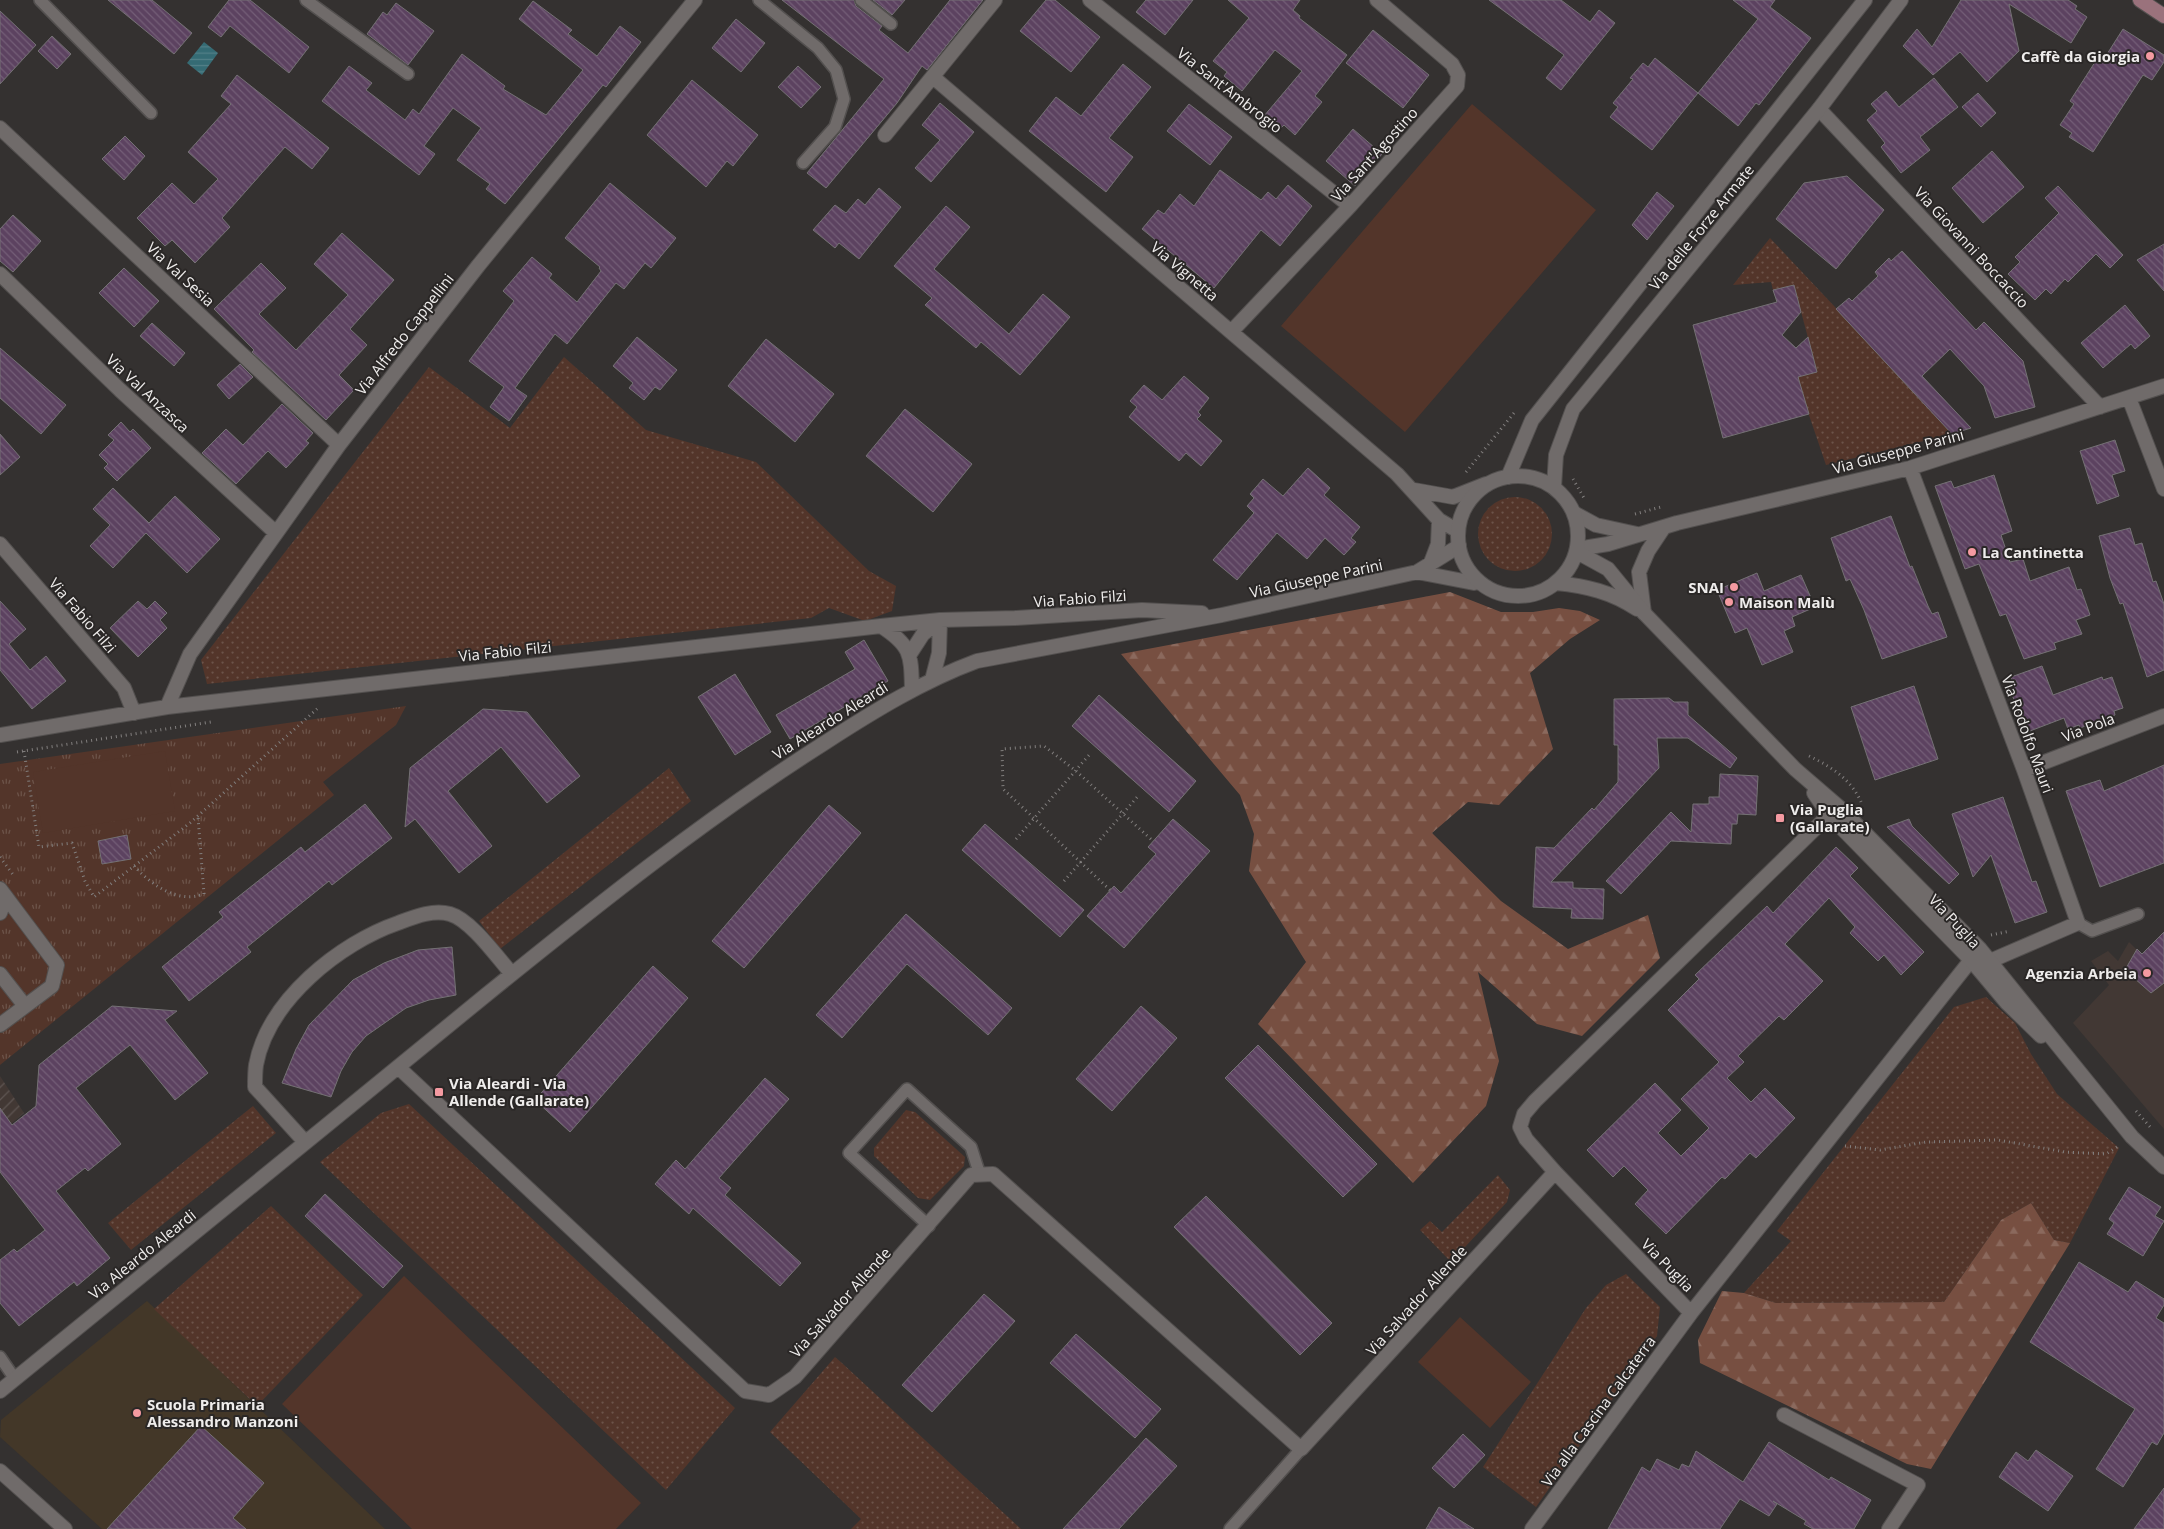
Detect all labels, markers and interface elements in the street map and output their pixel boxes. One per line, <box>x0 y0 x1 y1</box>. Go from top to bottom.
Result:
street label: Via Sant'Ambrogio <box>1173 43 1287 137</box>
place label: Caffè da Giorgia <box>2021 46 2140 66</box>
marker: Caffè da Giorgia <box>2144 50 2156 62</box>
street label: Via Sant'Agostino <box>1326 103 1422 205</box>
street label: Via delle Forze Armate <box>1644 160 1758 294</box>
street label: Via Giovanni Boccaccio <box>1910 182 2034 312</box>
street label: Via Val Sesia <box>143 237 219 311</box>
street label: Via Vignetta <box>1147 237 1223 305</box>
street label: Via Alfredo Cappellini <box>350 269 458 399</box>
street label: Via Val Anzasca <box>102 349 194 437</box>
street label: Via Giuseppe Parini <box>1830 424 1966 478</box>
place label: La Cantinetta <box>1982 542 2084 562</box>
marker: La Cantinetta <box>1966 546 1978 558</box>
street label: Via Giuseppe Parini <box>1248 554 1384 602</box>
street label: Via Fabio Filzi <box>45 573 121 657</box>
place label: SNAI <box>1688 577 1724 597</box>
marker: SNAI <box>1728 581 1740 593</box>
street label: Via Fabio Filzi <box>1033 585 1127 611</box>
place label: Maison Malù <box>1739 592 1835 612</box>
marker: Maison Malù <box>1723 596 1735 608</box>
street label: Via Fabio Filzi <box>458 636 552 666</box>
street label: Via Rodolfo Mauri <box>1997 672 2059 796</box>
street label: Via Aleardo Aleardi <box>769 676 891 764</box>
street label: Via Pola <box>2059 708 2117 746</box>
place label: Via Puglia (Gallarate) <box>1790 799 1870 836</box>
marker: Via Puglia (Gallarate) <box>1774 812 1786 824</box>
street label: Via Puglia <box>1925 890 1985 952</box>
place label: Agenzia Arbeia <box>2025 963 2137 983</box>
marker: Agenzia Arbeia <box>2141 967 2153 979</box>
place label: Via Aleardi - Via Allende (Gallarate) <box>449 1073 589 1110</box>
marker: Via Aleardi - Via Allende (Gallarate) <box>433 1086 445 1098</box>
street label: Via Aleardo Aleardi <box>84 1205 200 1303</box>
street label: Via Puglia <box>1637 1234 1699 1296</box>
street label: Via Salvador Allende <box>1361 1241 1471 1359</box>
street label: Via Salvador Allende <box>785 1243 895 1361</box>
street label: Via alla Cascina Calcaterra <box>1536 1332 1660 1490</box>
place label: Scuola Primaria Alessandro Manzoni <box>147 1394 298 1431</box>
marker: Scuola Primaria Alessandro Manzoni <box>131 1407 143 1419</box>

